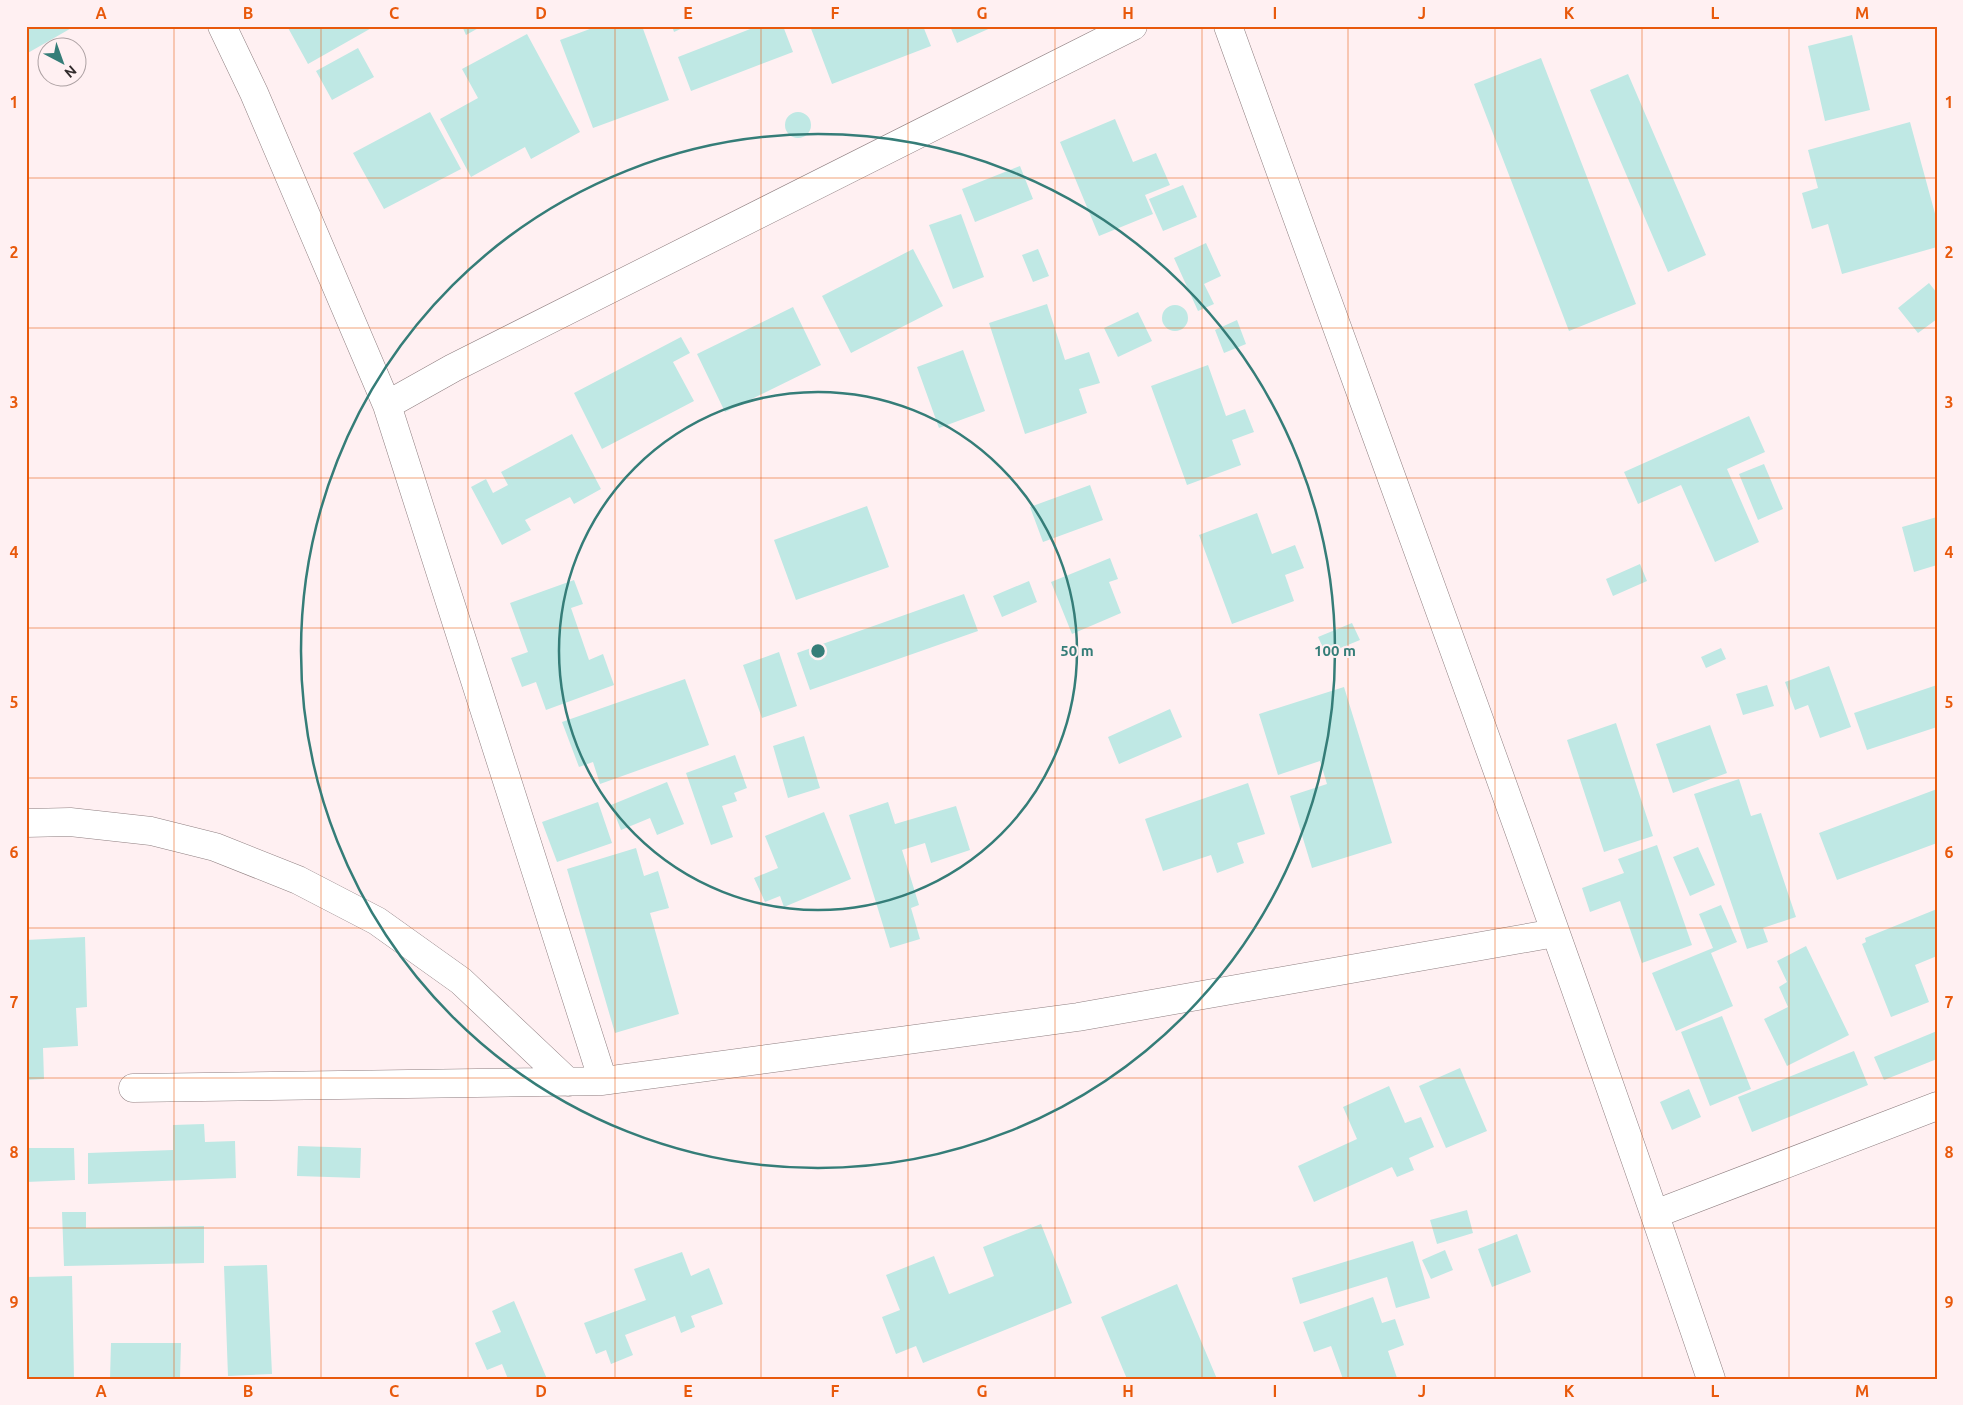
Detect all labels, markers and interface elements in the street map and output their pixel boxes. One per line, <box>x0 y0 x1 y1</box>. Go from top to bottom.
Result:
text: A <box>95 4 107 22</box>
text: B <box>243 4 253 22</box>
text: C <box>389 4 399 22</box>
text: D <box>535 4 547 22</box>
text: E <box>683 4 693 22</box>
text: F <box>831 4 840 22</box>
text: G <box>976 4 988 22</box>
text: H <box>1122 4 1134 22</box>
text: I <box>1273 4 1277 22</box>
text: J <box>1418 4 1426 22</box>
text: K <box>1564 4 1575 22</box>
text: L <box>1711 4 1720 22</box>
text: M <box>1855 4 1869 22</box>
north arrow <box>38 38 88 88</box>
text: N <box>61 62 80 81</box>
text: 1 <box>9 93 19 111</box>
text: 1 <box>1944 93 1954 111</box>
text: 2 <box>9 243 19 261</box>
text: 2 <box>1944 243 1954 261</box>
text: 3 <box>9 393 19 411</box>
text: 3 <box>1944 393 1954 411</box>
text: 4 <box>9 543 19 561</box>
text: 4 <box>1944 543 1954 561</box>
centre of rings <box>809 642 827 660</box>
text: 50 m <box>1060 642 1094 659</box>
text: 100 m <box>1314 642 1356 659</box>
text: 5 <box>9 693 19 711</box>
text: 5 <box>1944 693 1954 711</box>
text: 6 <box>9 843 19 861</box>
text: 6 <box>1944 843 1954 861</box>
text: 7 <box>9 993 19 1011</box>
text: 7 <box>1944 993 1954 1011</box>
text: 8 <box>9 1143 19 1161</box>
text: 8 <box>1944 1143 1954 1161</box>
text: 9 <box>9 1293 19 1311</box>
text: 9 <box>1944 1293 1954 1311</box>
text: A <box>95 1382 107 1400</box>
text: B <box>243 1382 253 1400</box>
text: C <box>389 1382 399 1400</box>
text: D <box>535 1382 547 1400</box>
text: E <box>683 1382 693 1400</box>
text: F <box>831 1382 840 1400</box>
text: G <box>976 1382 988 1400</box>
text: H <box>1122 1382 1134 1400</box>
text: I <box>1273 1382 1277 1400</box>
text: J <box>1418 1382 1426 1400</box>
text: K <box>1564 1382 1575 1400</box>
text: L <box>1711 1382 1720 1400</box>
text: M <box>1855 1382 1869 1400</box>

